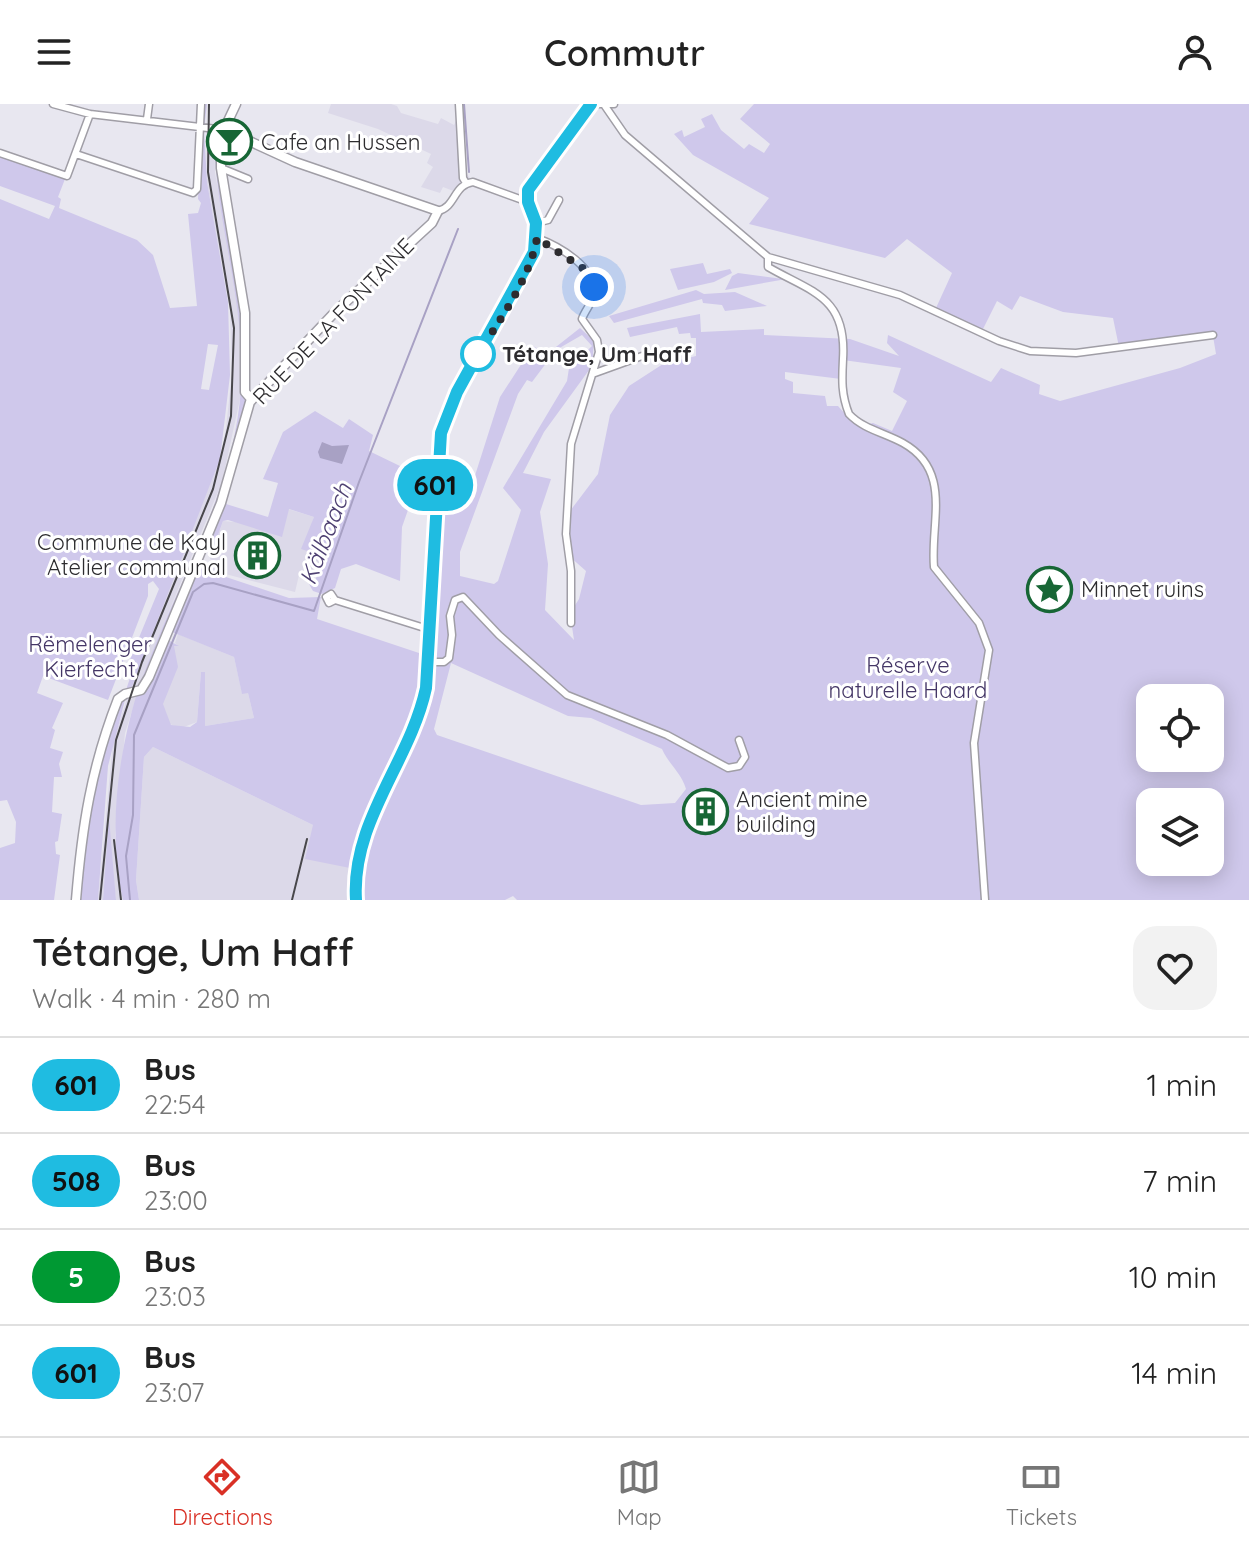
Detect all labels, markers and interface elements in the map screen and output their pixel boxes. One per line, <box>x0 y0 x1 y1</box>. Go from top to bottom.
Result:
icon: menu <box>32 30 76 74</box>
text: Commutr <box>544 30 705 75</box>
icon: person <box>1173 30 1217 74</box>
bar icon: Cafe an Hussen <box>206 118 254 166</box>
place label: Cafe an Hussen <box>261 128 420 156</box>
street label: RUE DE LA FONTAINE <box>246 232 420 410</box>
your location <box>574 267 614 307</box>
marker: Tétange, Um Haff <box>461 337 495 371</box>
place label: Tétange, Um Haff <box>502 340 692 368</box>
line badge: 601 <box>389 459 481 511</box>
text: 601 <box>413 467 457 502</box>
water label: Kälbaach <box>292 478 358 589</box>
place label: Commune de Kayl Atelier communal <box>37 528 226 581</box>
building icon: Commune de Kayl Atelier communal <box>233 531 281 579</box>
place icon: Minnet ruins <box>1026 565 1074 613</box>
place label: Minnet ruins <box>1081 575 1204 603</box>
park label: Rëmelenger Kierfecht <box>28 630 152 683</box>
park label: Réserve naturelle Haard <box>829 651 987 704</box>
map controls <box>1136 684 1224 876</box>
button: locate <box>1136 684 1224 772</box>
place label: Ancient mine building <box>736 785 868 838</box>
building icon: Ancient mine building <box>681 788 729 836</box>
button: layers <box>1136 788 1224 876</box>
button: heart <box>1133 926 1217 1010</box>
text: Tétange, Um Haff <box>32 928 354 976</box>
text: Walk · 4 min · 280 m <box>32 982 271 1015</box>
text: Bus <box>144 1050 196 1088</box>
text: 1 min <box>1147 1066 1217 1104</box>
text: 601 <box>54 1067 98 1102</box>
text: 22:54 <box>144 1088 206 1121</box>
text: Bus <box>144 1146 196 1184</box>
text: 7 min <box>1142 1162 1217 1200</box>
text: 508 <box>52 1163 100 1198</box>
text: 23:00 <box>144 1184 208 1217</box>
text: Bus <box>144 1242 196 1280</box>
text: 10 min <box>1129 1258 1217 1296</box>
text: 5 <box>68 1259 84 1294</box>
text: 23:03 <box>144 1280 206 1313</box>
text: Bus <box>144 1338 196 1376</box>
text: 14 min <box>1131 1354 1217 1392</box>
text: 601 <box>54 1355 98 1390</box>
text: 23:07 <box>144 1376 204 1409</box>
tab: Directions <box>172 1455 273 1531</box>
tab: Map <box>617 1455 662 1531</box>
tab: Tickets <box>1006 1455 1077 1531</box>

